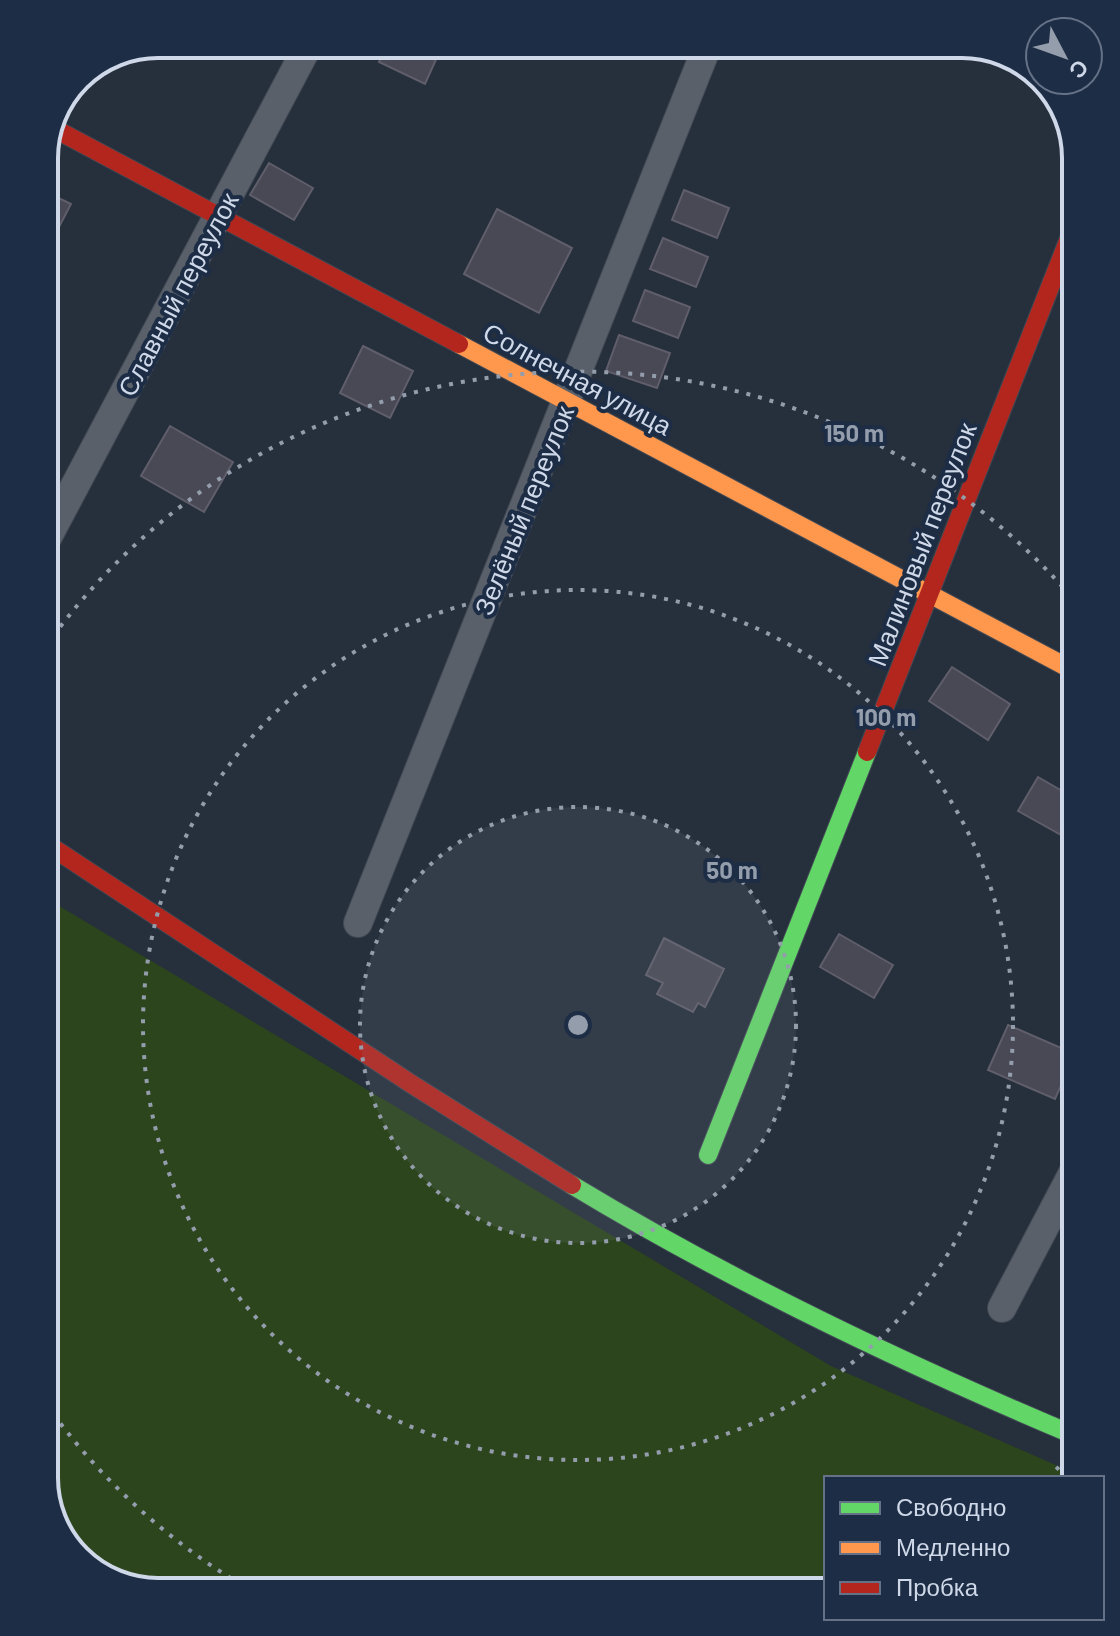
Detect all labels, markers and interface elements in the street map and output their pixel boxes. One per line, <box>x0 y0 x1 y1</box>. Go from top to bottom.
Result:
north arrow <box>1024 16 1104 96</box>
text: С <box>1065 55 1095 84</box>
street label: Славный переулок <box>110 186 244 401</box>
street label: Солнечная улица <box>478 315 678 441</box>
street label: Зелёный переулок <box>467 400 579 619</box>
street label: Малиновый переулок <box>860 417 982 670</box>
text: 150 m <box>824 418 884 447</box>
text: 100 m <box>856 702 916 731</box>
text: 50 m <box>706 855 758 884</box>
centre of rings <box>564 1011 592 1039</box>
legend <box>824 1476 1104 1620</box>
text: Свободно <box>896 1492 1006 1521</box>
text: Медленно <box>896 1532 1010 1561</box>
text: Пробка <box>896 1572 979 1601</box>

